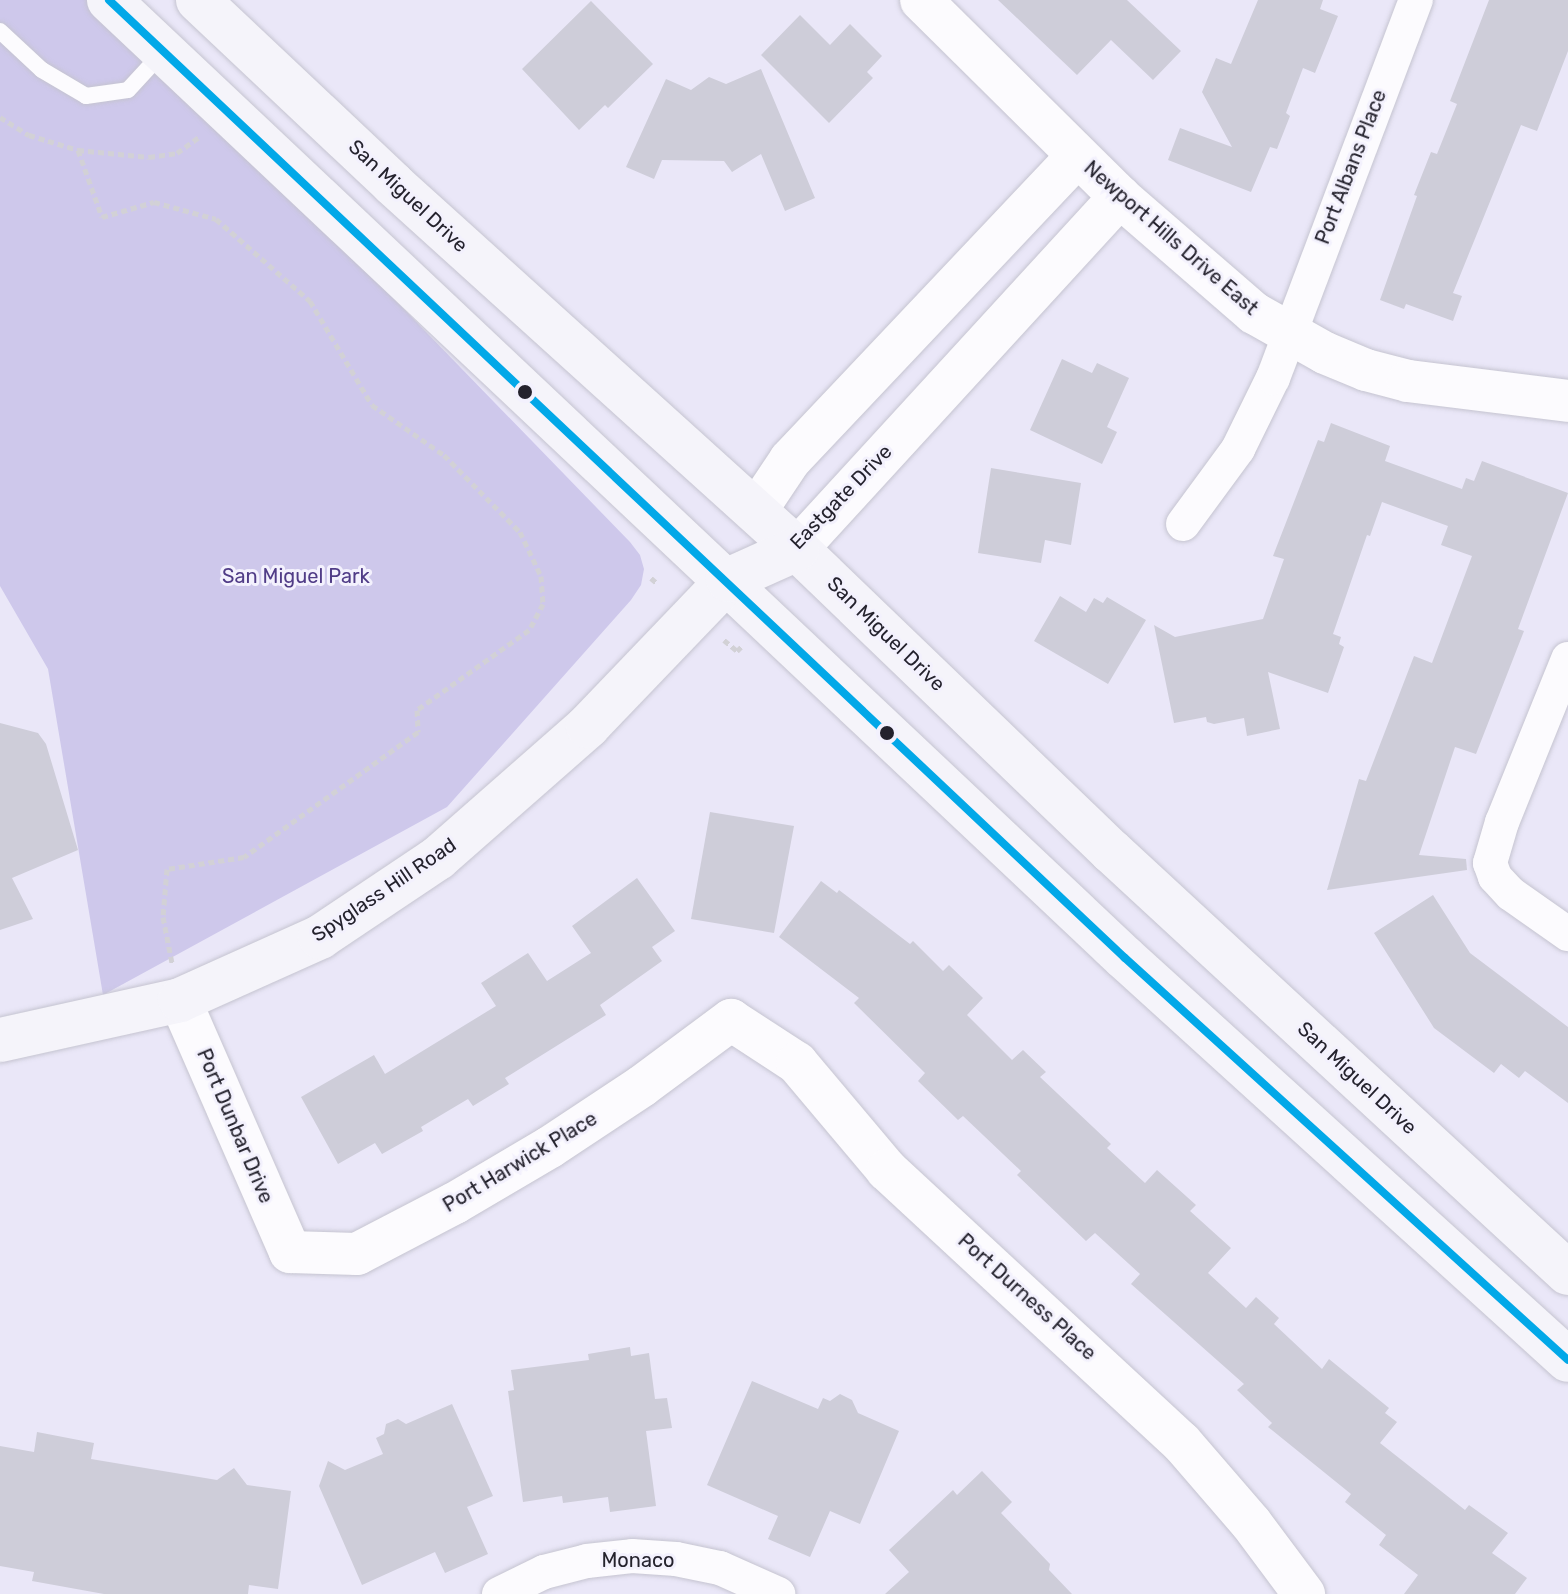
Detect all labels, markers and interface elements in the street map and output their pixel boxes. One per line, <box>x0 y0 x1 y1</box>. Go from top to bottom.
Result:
street label: Port Albans Place <box>1310 86 1392 248</box>
street label: San Miguel Drive <box>343 135 473 257</box>
street label: Newport Hills Drive East <box>1079 156 1263 320</box>
unlabelled marker <box>517 384 533 400</box>
street label: Eastgate Drive <box>785 440 897 554</box>
park label: San Miguel Park <box>222 564 370 588</box>
street label: San Miguel Drive <box>822 572 950 696</box>
unlabelled marker <box>879 725 895 741</box>
street label: Spyglass Hill Road <box>307 833 461 947</box>
street label: San Miguel Drive <box>1292 1017 1422 1139</box>
street label: Port Dunbar Drive <box>192 1045 278 1207</box>
street label: Port Harwick Place <box>439 1107 601 1217</box>
street label: Port Durness Place <box>953 1229 1101 1365</box>
street label: Monaco <box>601 1548 675 1572</box>

